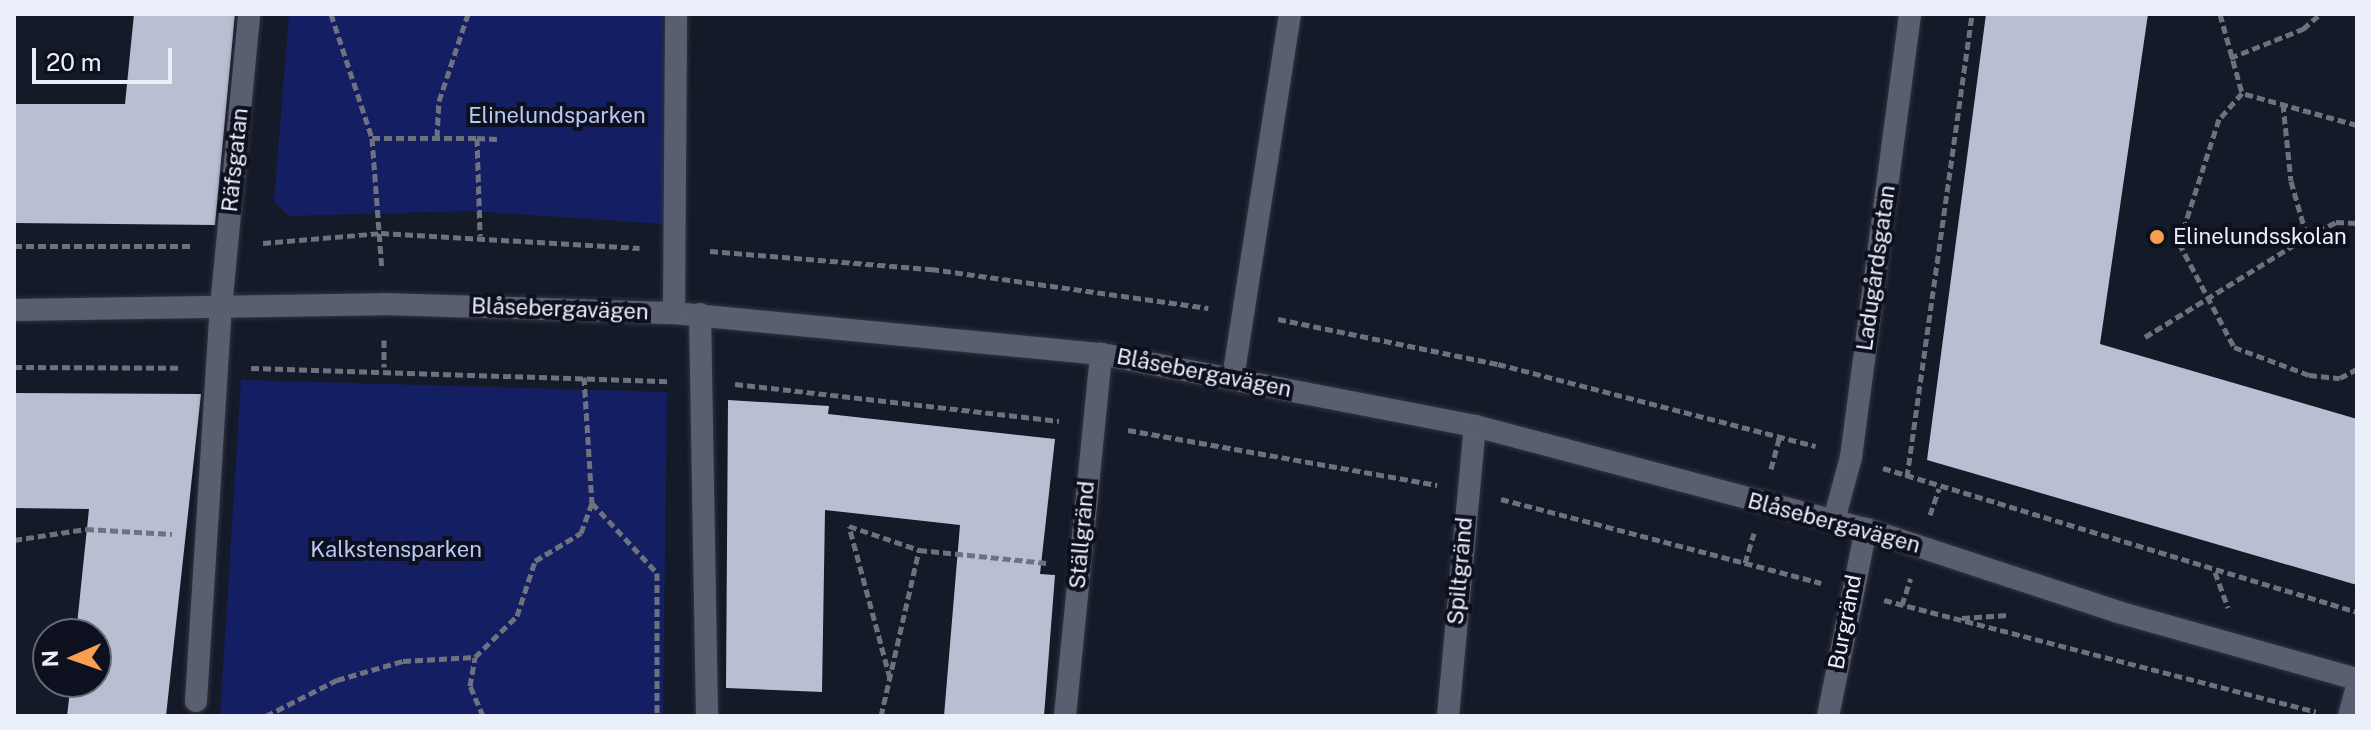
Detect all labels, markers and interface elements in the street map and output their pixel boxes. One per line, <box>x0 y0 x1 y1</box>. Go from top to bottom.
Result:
scale bar <box>36 32 176 82</box>
text: 20 m <box>46 48 102 76</box>
park label: Elinelundsparken <box>468 103 646 129</box>
street label: Räfsgatan <box>216 107 254 213</box>
street label: Ladugårdsgatan <box>1851 184 1901 352</box>
place label: Elinelundsskolan <box>2173 224 2347 250</box>
marker: Elinelundsskolan <box>2148 228 2166 246</box>
street label: Blåsebergavägen <box>471 293 649 325</box>
street label: Blåsebergavägen <box>1114 343 1294 403</box>
street label: Ställgränd <box>1064 480 1100 590</box>
street label: Blåsebergavägen <box>1745 487 1923 559</box>
street label: Spiltgränd <box>1442 516 1478 626</box>
park label: Kalkstensparken <box>310 537 482 563</box>
street label: Burgränd <box>1823 572 1867 672</box>
north arrow <box>32 618 112 698</box>
text: N <box>37 650 63 668</box>

